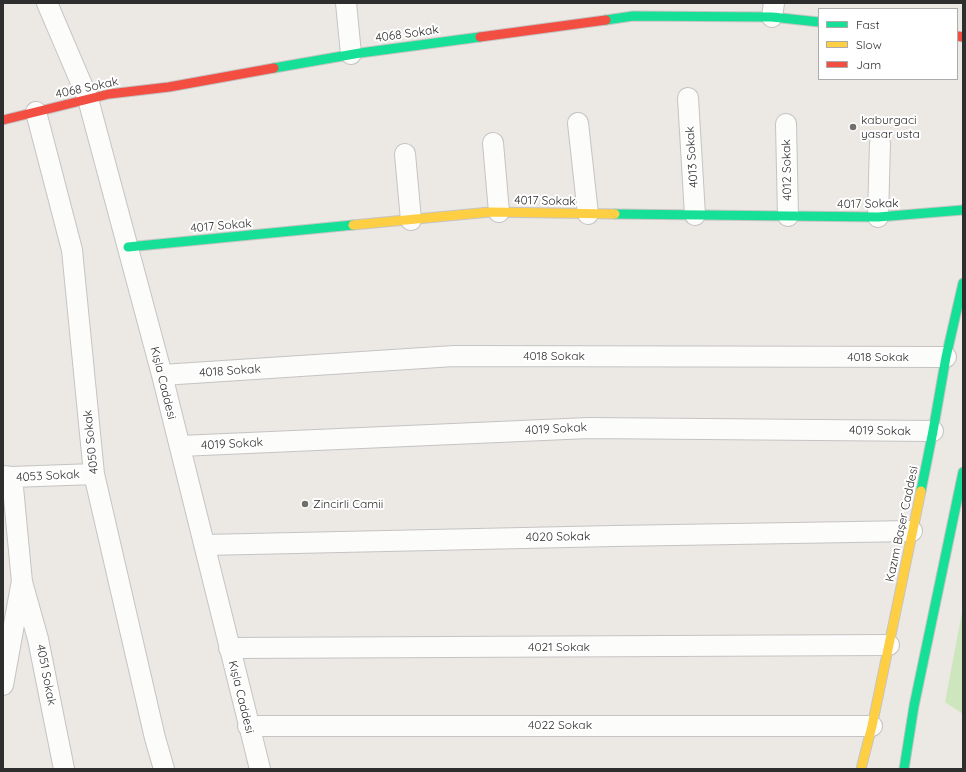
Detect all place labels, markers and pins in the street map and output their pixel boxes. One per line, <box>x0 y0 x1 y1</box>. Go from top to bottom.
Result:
place label: kaburgaci yasar usta <box>861 113 920 141</box>
marker: kaburgaci yasar usta <box>848 122 858 132</box>
place label: Zincirli Camii <box>313 497 383 511</box>
marker: Zincirli Camii <box>300 499 310 509</box>

